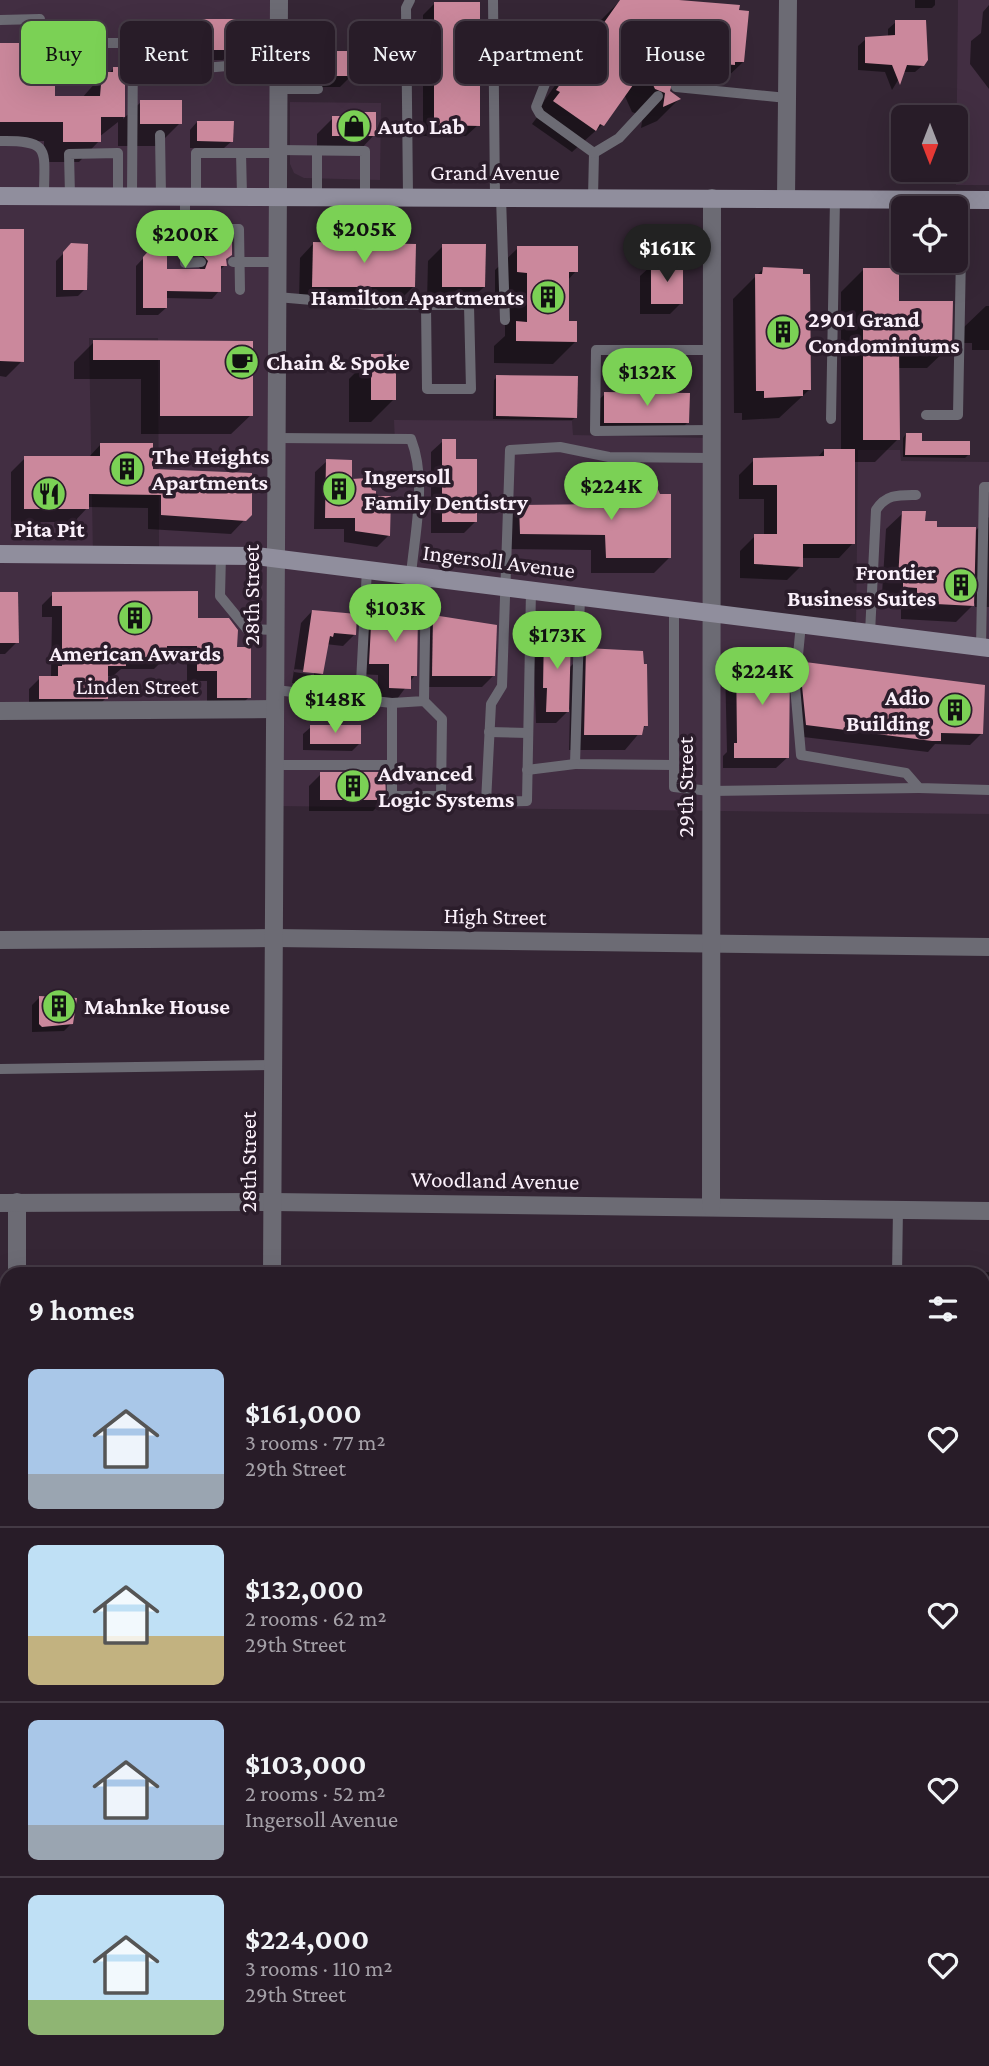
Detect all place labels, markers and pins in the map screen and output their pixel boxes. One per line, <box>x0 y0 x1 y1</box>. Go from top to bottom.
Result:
shop icon: Auto Lab <box>335 107 373 145</box>
place label: Auto Lab <box>377 113 465 139</box>
pin: $205K <box>315 205 413 265</box>
pin: $200K <box>136 210 234 270</box>
pin: $161K <box>618 224 716 284</box>
building icon: Hamilton Apartments <box>529 278 567 316</box>
place label: Hamilton Apartments <box>311 284 524 310</box>
place label: 2901 Grand Condominiums <box>808 306 960 358</box>
building icon: 2901 Grand Condominiums <box>764 313 802 351</box>
cafe icon: Chain & Spoke <box>223 343 261 381</box>
pin: $132K <box>598 348 696 408</box>
place label: Chain & Spoke <box>266 349 410 375</box>
place label: The Heights Apartments <box>151 443 269 495</box>
building icon: The Heights Apartments <box>108 450 146 488</box>
pin: $224K <box>562 462 660 522</box>
place label: Ingersoll Family Dentistry <box>364 463 529 515</box>
building icon: Ingersoll Family Dentistry <box>320 470 358 508</box>
restaurant icon: Pita Pit <box>30 475 68 513</box>
place label: Pita Pit <box>14 516 85 542</box>
place label: Frontier Business Suites <box>787 559 936 611</box>
building icon: Frontier Business Suites <box>942 566 980 604</box>
pin: $103K <box>346 584 444 644</box>
building icon: American Awards <box>116 599 154 637</box>
pin: $173K <box>508 612 606 671</box>
place label: American Awards <box>48 640 221 666</box>
pin: $224K <box>713 648 811 707</box>
pin: $148K <box>286 676 384 735</box>
place label: Adio Building <box>846 684 930 736</box>
building icon: Adio Building <box>936 691 974 729</box>
place label: Advanced Logic Systems <box>377 760 514 812</box>
building icon: Advanced Logic Systems <box>334 767 372 805</box>
building icon: Mahnke House <box>40 987 78 1025</box>
place label: Mahnke House <box>84 993 230 1019</box>

